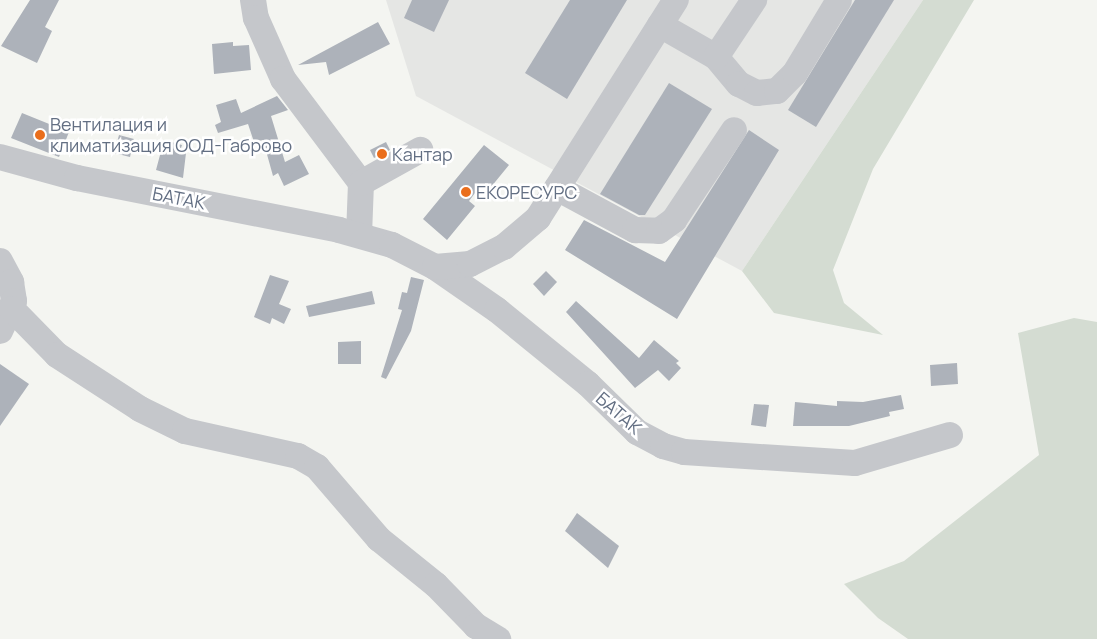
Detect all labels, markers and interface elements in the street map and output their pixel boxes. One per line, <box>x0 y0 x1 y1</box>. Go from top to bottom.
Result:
place label: Вентилация и климатизация ООД-Габрово <box>50 114 292 156</box>
marker: Вентилация и климатизация ООД-Габрово <box>34 129 46 141</box>
place label: Кантар <box>392 143 453 165</box>
marker: Кантар <box>376 148 388 160</box>
place label: ЕКОРЕСУРС <box>476 181 577 203</box>
street label: БАТАК <box>151 182 207 214</box>
marker: ЕКОРЕСУРС <box>460 186 472 198</box>
street label: БАТАК <box>592 387 646 439</box>

